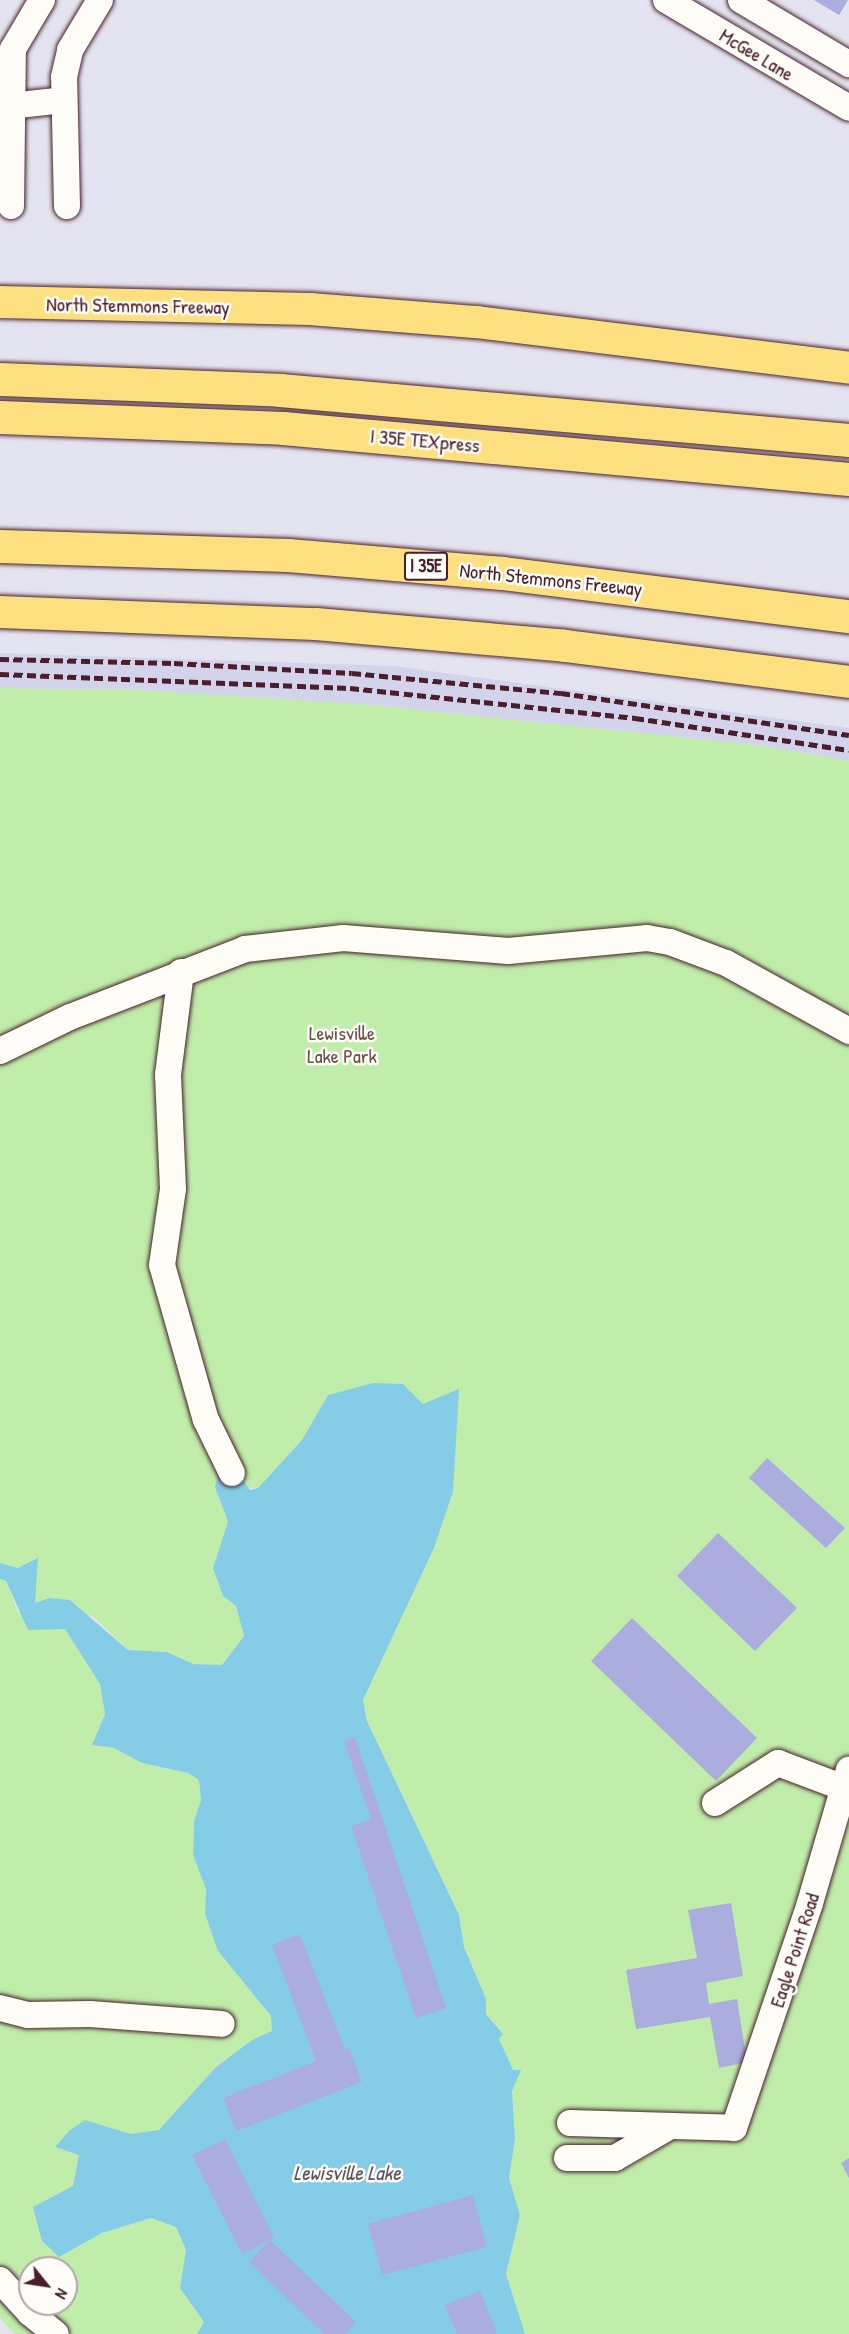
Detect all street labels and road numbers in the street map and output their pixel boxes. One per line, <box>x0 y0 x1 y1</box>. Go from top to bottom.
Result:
street label: McGee Lane <box>716 23 798 85</box>
street label: North Stemmons Freeway <box>46 291 230 319</box>
street label: I 35E TEXpress <box>369 423 481 457</box>
road number: I 35E <box>404 551 448 581</box>
street label: North Stemmons Freeway <box>458 557 644 601</box>
street label: Eagle Point Road <box>764 1890 824 2010</box>

